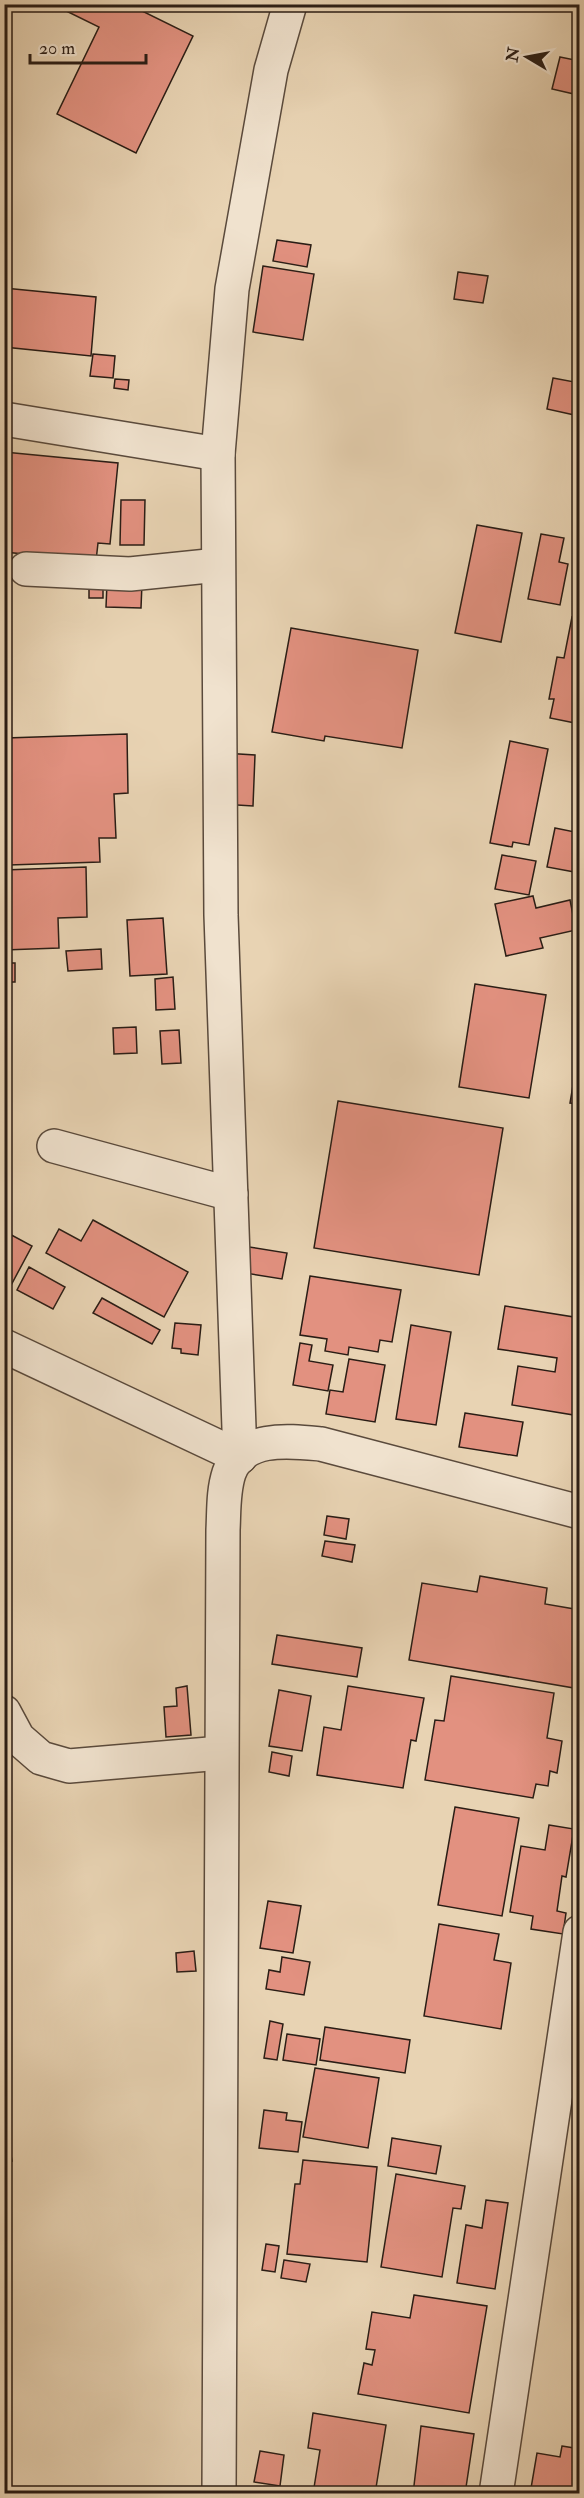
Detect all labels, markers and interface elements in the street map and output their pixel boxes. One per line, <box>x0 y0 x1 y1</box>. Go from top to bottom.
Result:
scale bar <box>30 27 146 65</box>
north arrow <box>497 27 557 87</box>
text: 20 m <box>39 37 75 60</box>
text: N <box>502 45 524 64</box>

